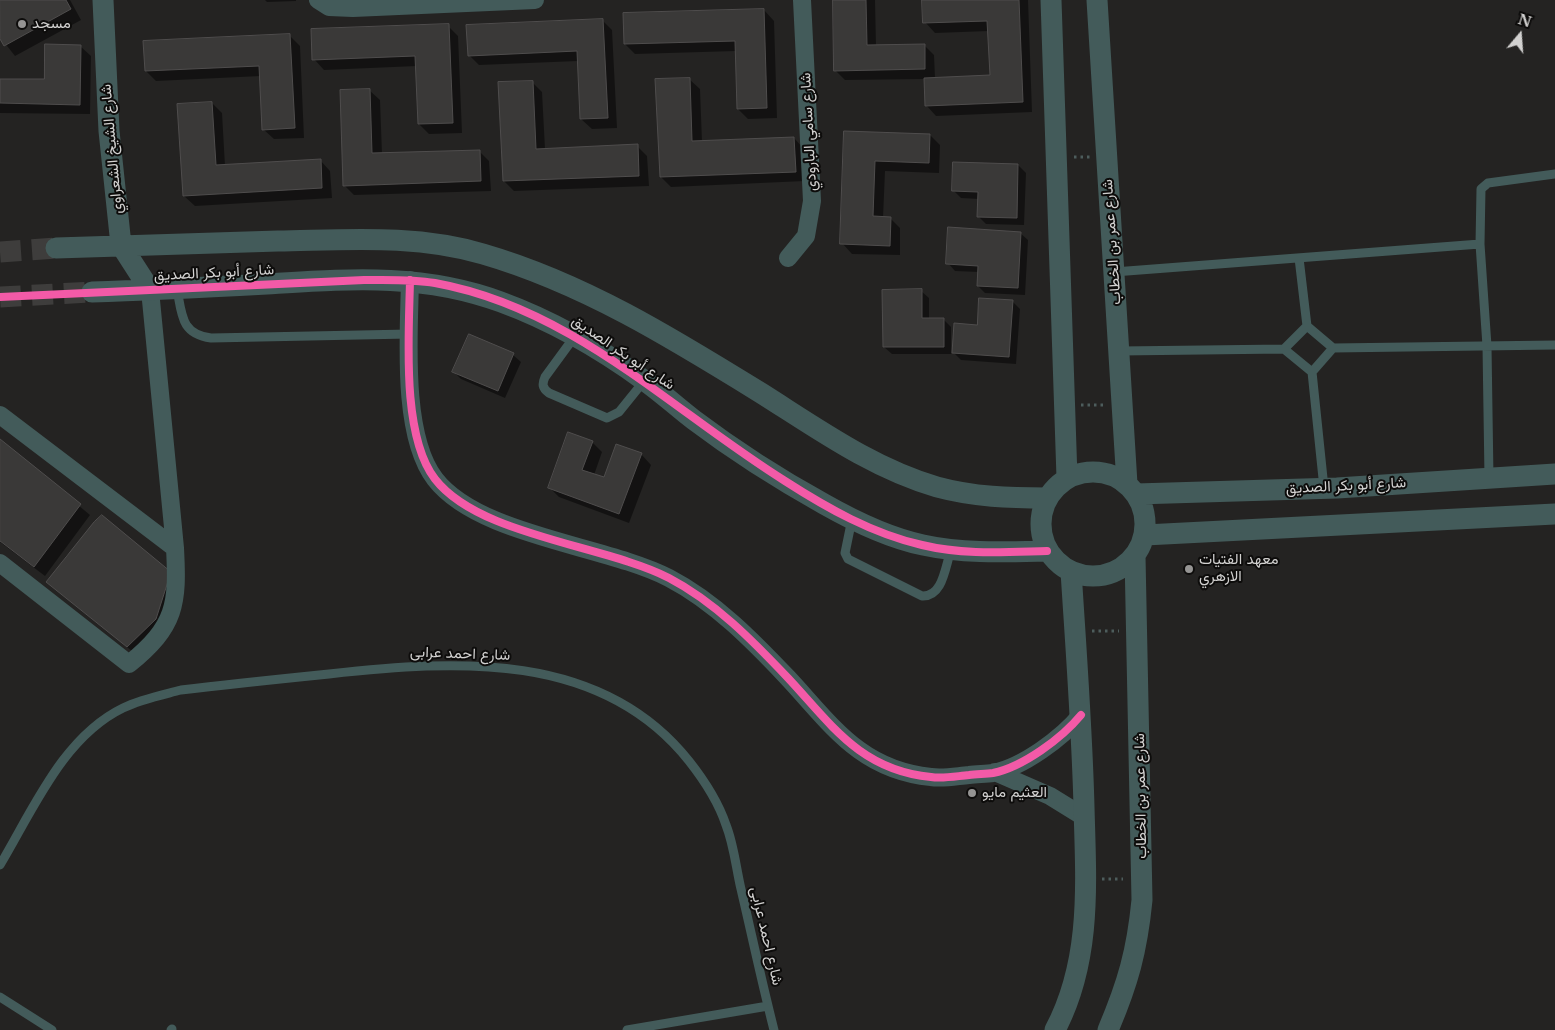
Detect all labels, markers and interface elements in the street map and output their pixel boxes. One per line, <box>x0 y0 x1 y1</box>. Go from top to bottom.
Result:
north arrow <box>1495 10 1545 60</box>
text: N <box>1516 10 1534 31</box>
place label: مسجد <box>32 15 71 33</box>
marker: مسجد <box>16 18 28 30</box>
street label: شارع سامي البارودي <box>797 72 821 192</box>
street label: شارع الشيخ الشعراوي <box>97 83 127 215</box>
street label: شارع عمر بن الخطاب <box>1099 179 1125 305</box>
street label: شارع أبو بكر الصديق <box>153 261 275 285</box>
street label: شارع أبو بكر الصديق <box>568 312 678 394</box>
street label: شارع أبو بكر الصديق <box>1285 474 1407 498</box>
place label: معهد الفتيات الازهري <box>1199 551 1278 586</box>
marker: معهد الفتيات الازهري <box>1183 563 1195 575</box>
street label: شارع احمد عرابى <box>409 643 511 665</box>
street label: شارع عمر بن الخطاب <box>1131 733 1151 859</box>
place label: العثيم مايو <box>982 784 1047 802</box>
marker: العثيم مايو <box>966 787 978 799</box>
street label: شارع احمد عرابى <box>746 885 786 987</box>

